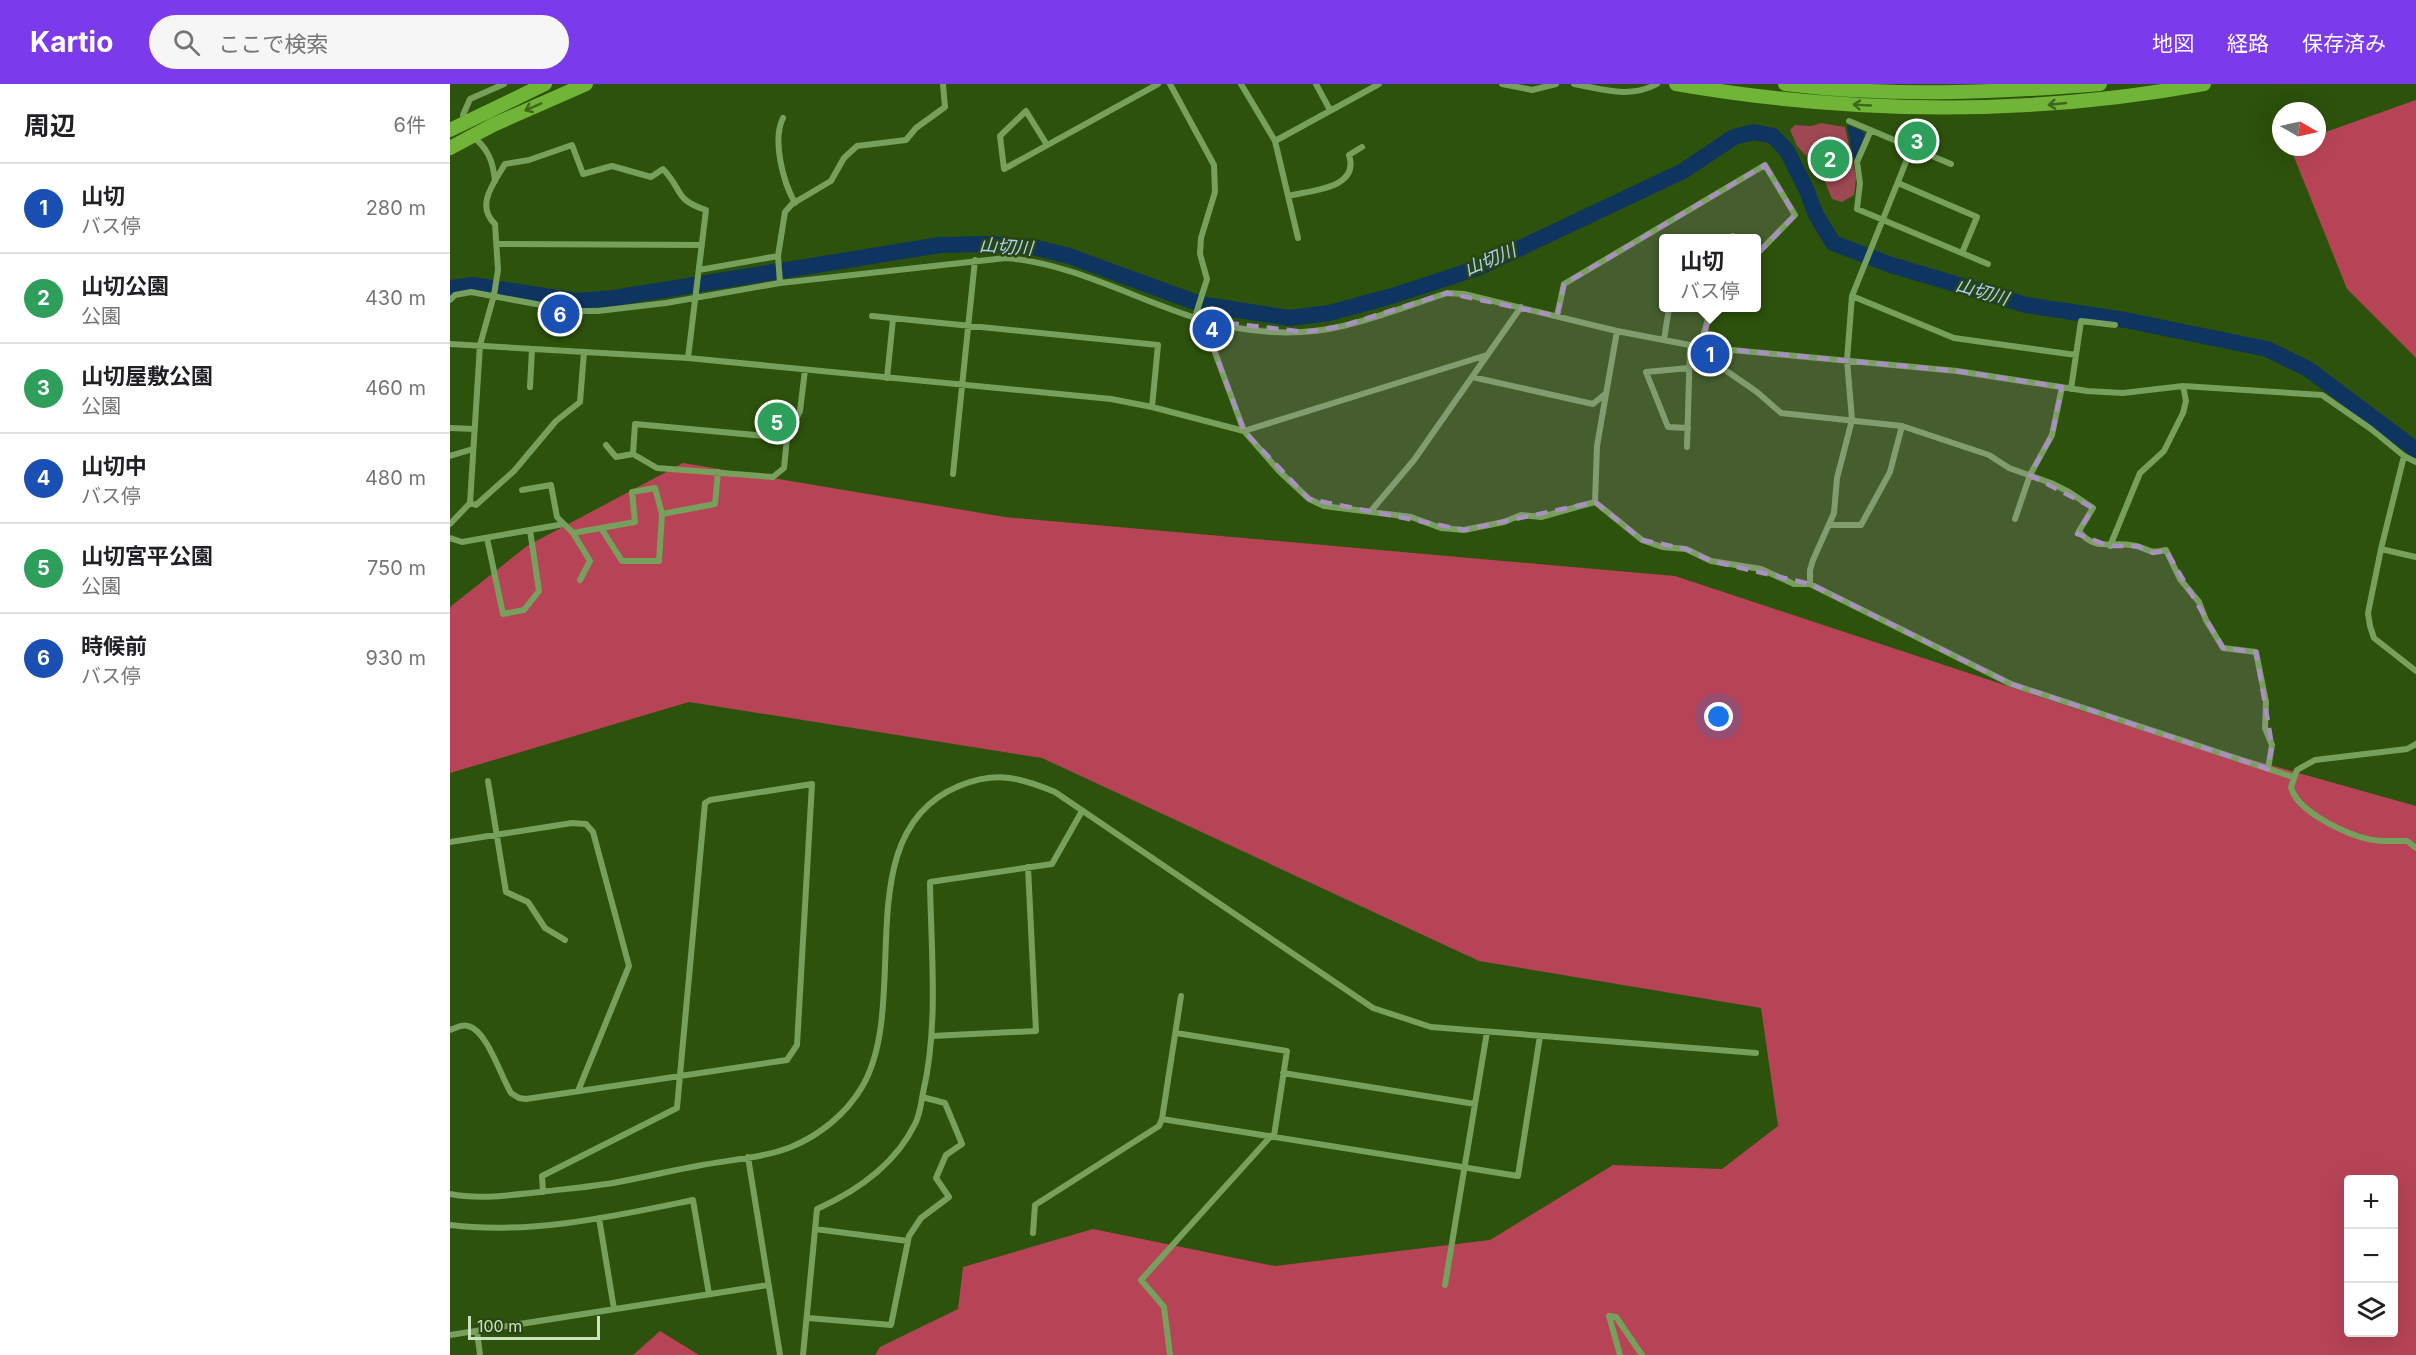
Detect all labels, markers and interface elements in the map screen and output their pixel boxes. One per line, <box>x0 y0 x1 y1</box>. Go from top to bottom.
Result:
search box <box>149 15 569 69</box>
text: Kartio <box>30 25 113 59</box>
icon: search <box>170 26 203 59</box>
text: ここで検索 <box>218 31 328 57</box>
text: 地図 <box>2152 31 2194 56</box>
text: 経路 <box>2227 31 2269 56</box>
text: 保存済み <box>2302 31 2386 56</box>
one-way arrow <box>2047 99 2067 110</box>
one-way arrow <box>1853 100 1872 111</box>
one-way arrow <box>524 101 542 113</box>
north arrow <box>2272 102 2326 156</box>
text: 周辺 <box>24 110 76 141</box>
text: 6件 <box>394 113 426 137</box>
pin: 3 <box>1898 118 1936 164</box>
pin: 2 <box>1810 136 1850 182</box>
text: 山切 <box>81 183 125 209</box>
text: 1 <box>39 196 48 220</box>
text: 280 m <box>366 196 426 220</box>
text: バス停 <box>81 214 141 238</box>
water label: 山切川 <box>978 234 1036 259</box>
popup <box>1659 234 1761 312</box>
water label: 山切川 <box>1461 239 1521 280</box>
text: 山切 <box>1680 248 1724 274</box>
text: 山切公園 <box>81 273 169 299</box>
water label: 山切川 <box>1953 274 2013 310</box>
text: バス停 <box>1680 279 1740 303</box>
text: 2 <box>37 286 50 310</box>
text: 430 m <box>365 286 426 310</box>
pin: 6 <box>540 292 580 336</box>
text: 公園 <box>81 304 121 328</box>
pin: 4 <box>1192 306 1232 352</box>
pin: 1 <box>1690 332 1730 376</box>
text: 山切屋敷公園 <box>81 363 213 389</box>
text: 3 <box>37 376 50 400</box>
text: 460 m <box>365 376 426 400</box>
text: 公園 <box>81 394 121 418</box>
pin: 5 <box>758 400 796 444</box>
text: 山切中 <box>81 453 147 479</box>
text: 4 <box>37 466 50 490</box>
text: 480 m <box>365 466 426 490</box>
text: バス停 <box>81 484 141 508</box>
text: 山切宮平公園 <box>81 543 213 569</box>
text: 5 <box>37 556 50 580</box>
text: 750 m <box>367 556 426 580</box>
text: 公園 <box>81 574 121 598</box>
text: 時候前 <box>81 633 147 659</box>
text: 6 <box>37 646 50 670</box>
text: 930 m <box>365 646 426 670</box>
text: バス停 <box>81 664 141 688</box>
your location <box>1704 702 1733 731</box>
map controls <box>2344 1175 2398 1337</box>
button: + <box>2344 1175 2398 1229</box>
button: − <box>2344 1229 2398 1283</box>
button: layers <box>2344 1283 2398 1337</box>
scale bar <box>468 1313 600 1340</box>
text: 100 m <box>477 1316 522 1336</box>

